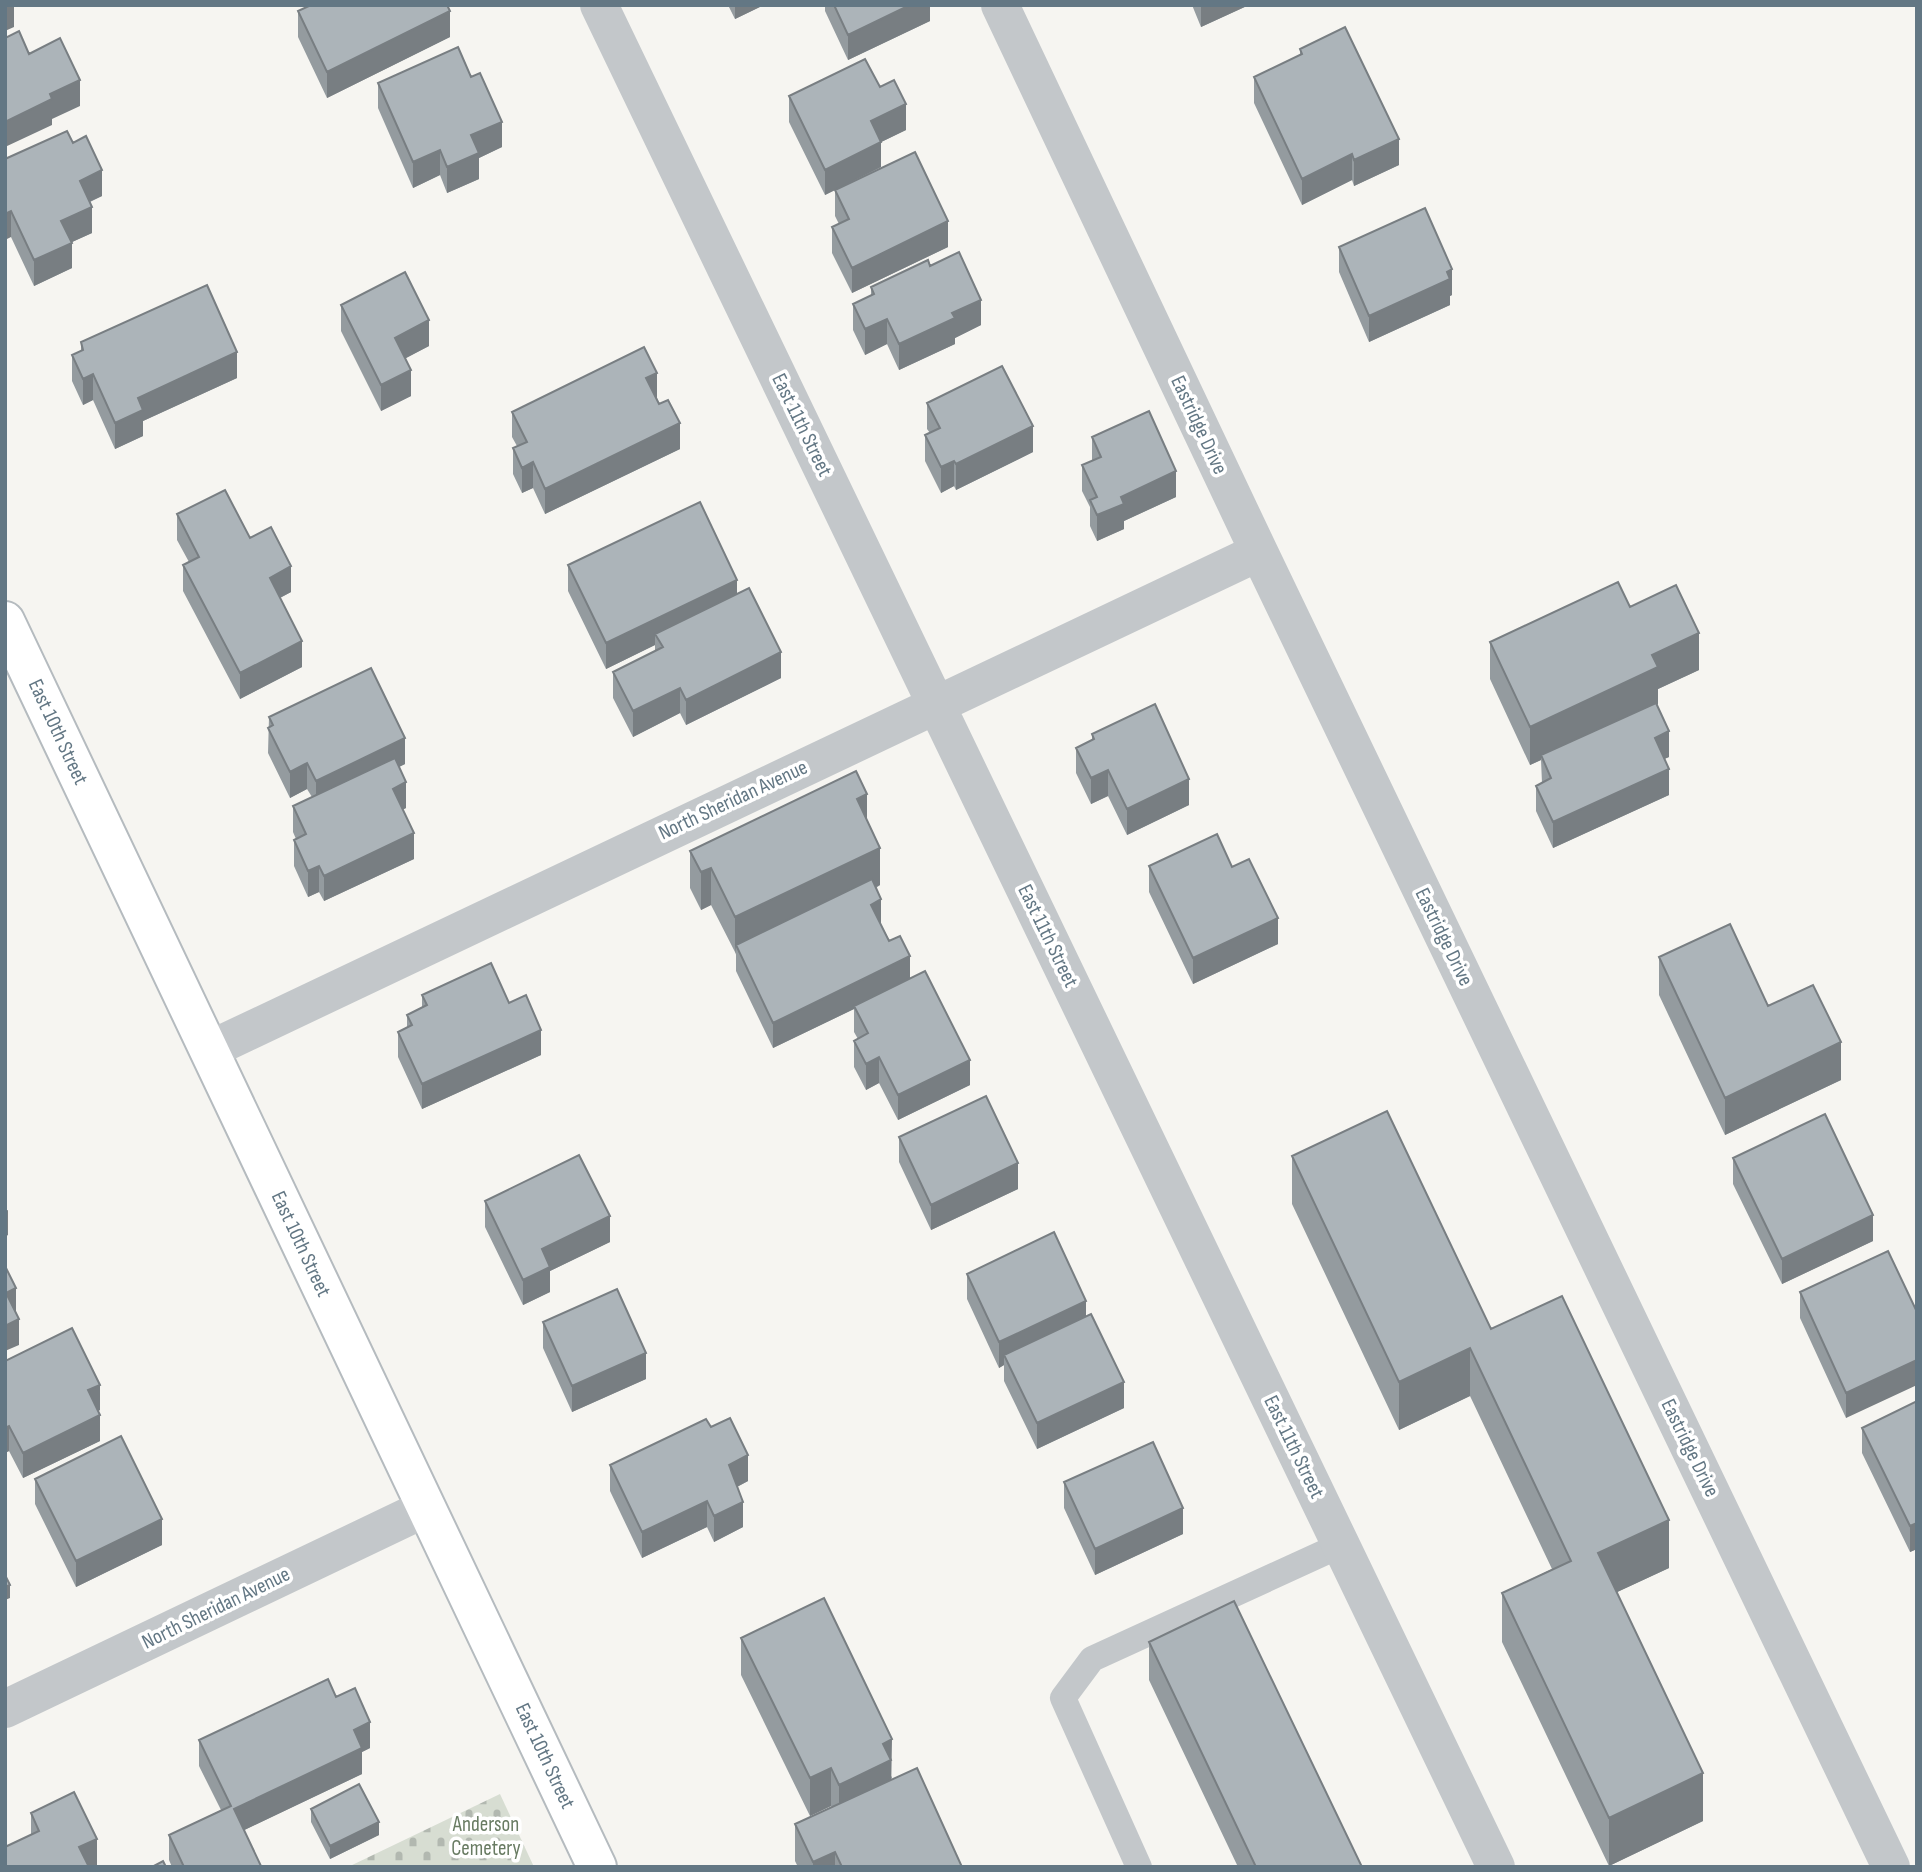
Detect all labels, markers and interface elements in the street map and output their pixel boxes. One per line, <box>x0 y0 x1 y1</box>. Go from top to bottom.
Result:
street label: East 11th Street <box>766 369 838 481</box>
street label: Eastridge Drive <box>1165 372 1233 478</box>
street label: East 10th Street <box>23 675 93 789</box>
street label: North Sheridan Avenue <box>655 755 811 845</box>
street label: East 11th Street <box>1012 880 1084 992</box>
street label: Eastridge Drive <box>1410 884 1478 990</box>
street label: East 10th Street <box>266 1187 336 1301</box>
street label: East 11th Street <box>1258 1391 1330 1503</box>
street label: Eastridge Drive <box>1656 1395 1724 1501</box>
street label: North Sheridan Avenue <box>138 1561 294 1655</box>
street label: East 10th Street <box>510 1699 580 1813</box>
park label: Anderson Cemetery <box>451 1812 521 1861</box>

